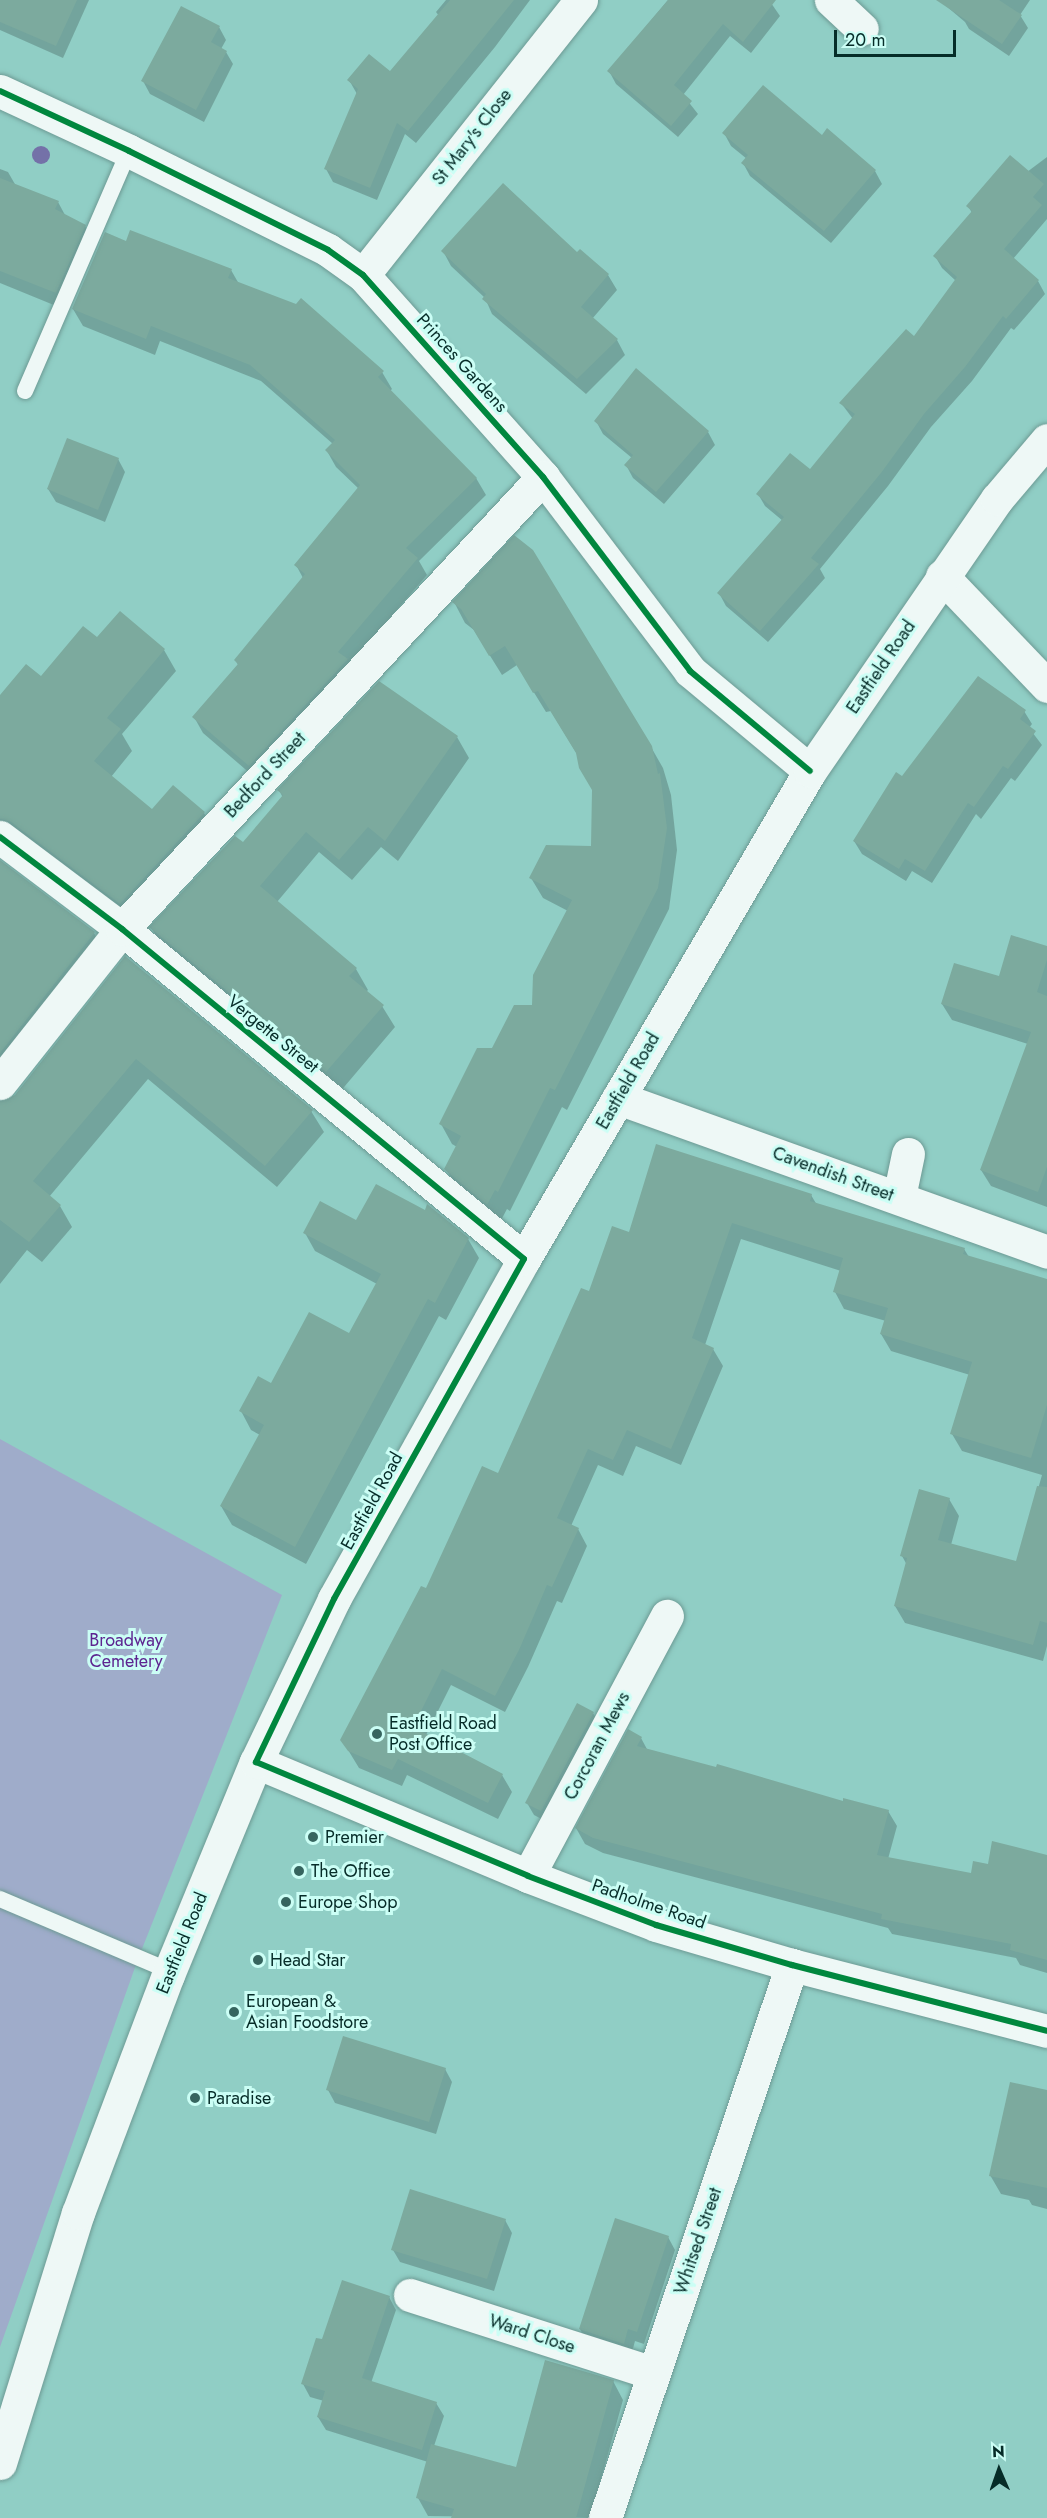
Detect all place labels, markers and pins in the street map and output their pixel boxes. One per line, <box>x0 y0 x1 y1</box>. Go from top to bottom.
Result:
place label: Eastfield Road Post Office <box>389 1713 497 1756</box>
marker: Eastfield Road Post Office <box>370 1727 384 1741</box>
place label: Premier <box>325 1826 384 1848</box>
marker: Premier <box>306 1830 320 1844</box>
place label: The Office <box>311 1860 391 1882</box>
marker: The Office <box>292 1864 306 1878</box>
place label: Europe Shop <box>298 1891 397 1913</box>
marker: Europe Shop <box>279 1895 293 1909</box>
place label: Head Star <box>270 1949 345 1971</box>
marker: Head Star <box>251 1953 265 1967</box>
place label: European & Asian Foodstore <box>246 1991 368 2034</box>
marker: European & Asian Foodstore <box>227 2005 241 2019</box>
place label: Paradise <box>207 2087 271 2109</box>
marker: Paradise <box>188 2091 202 2105</box>

